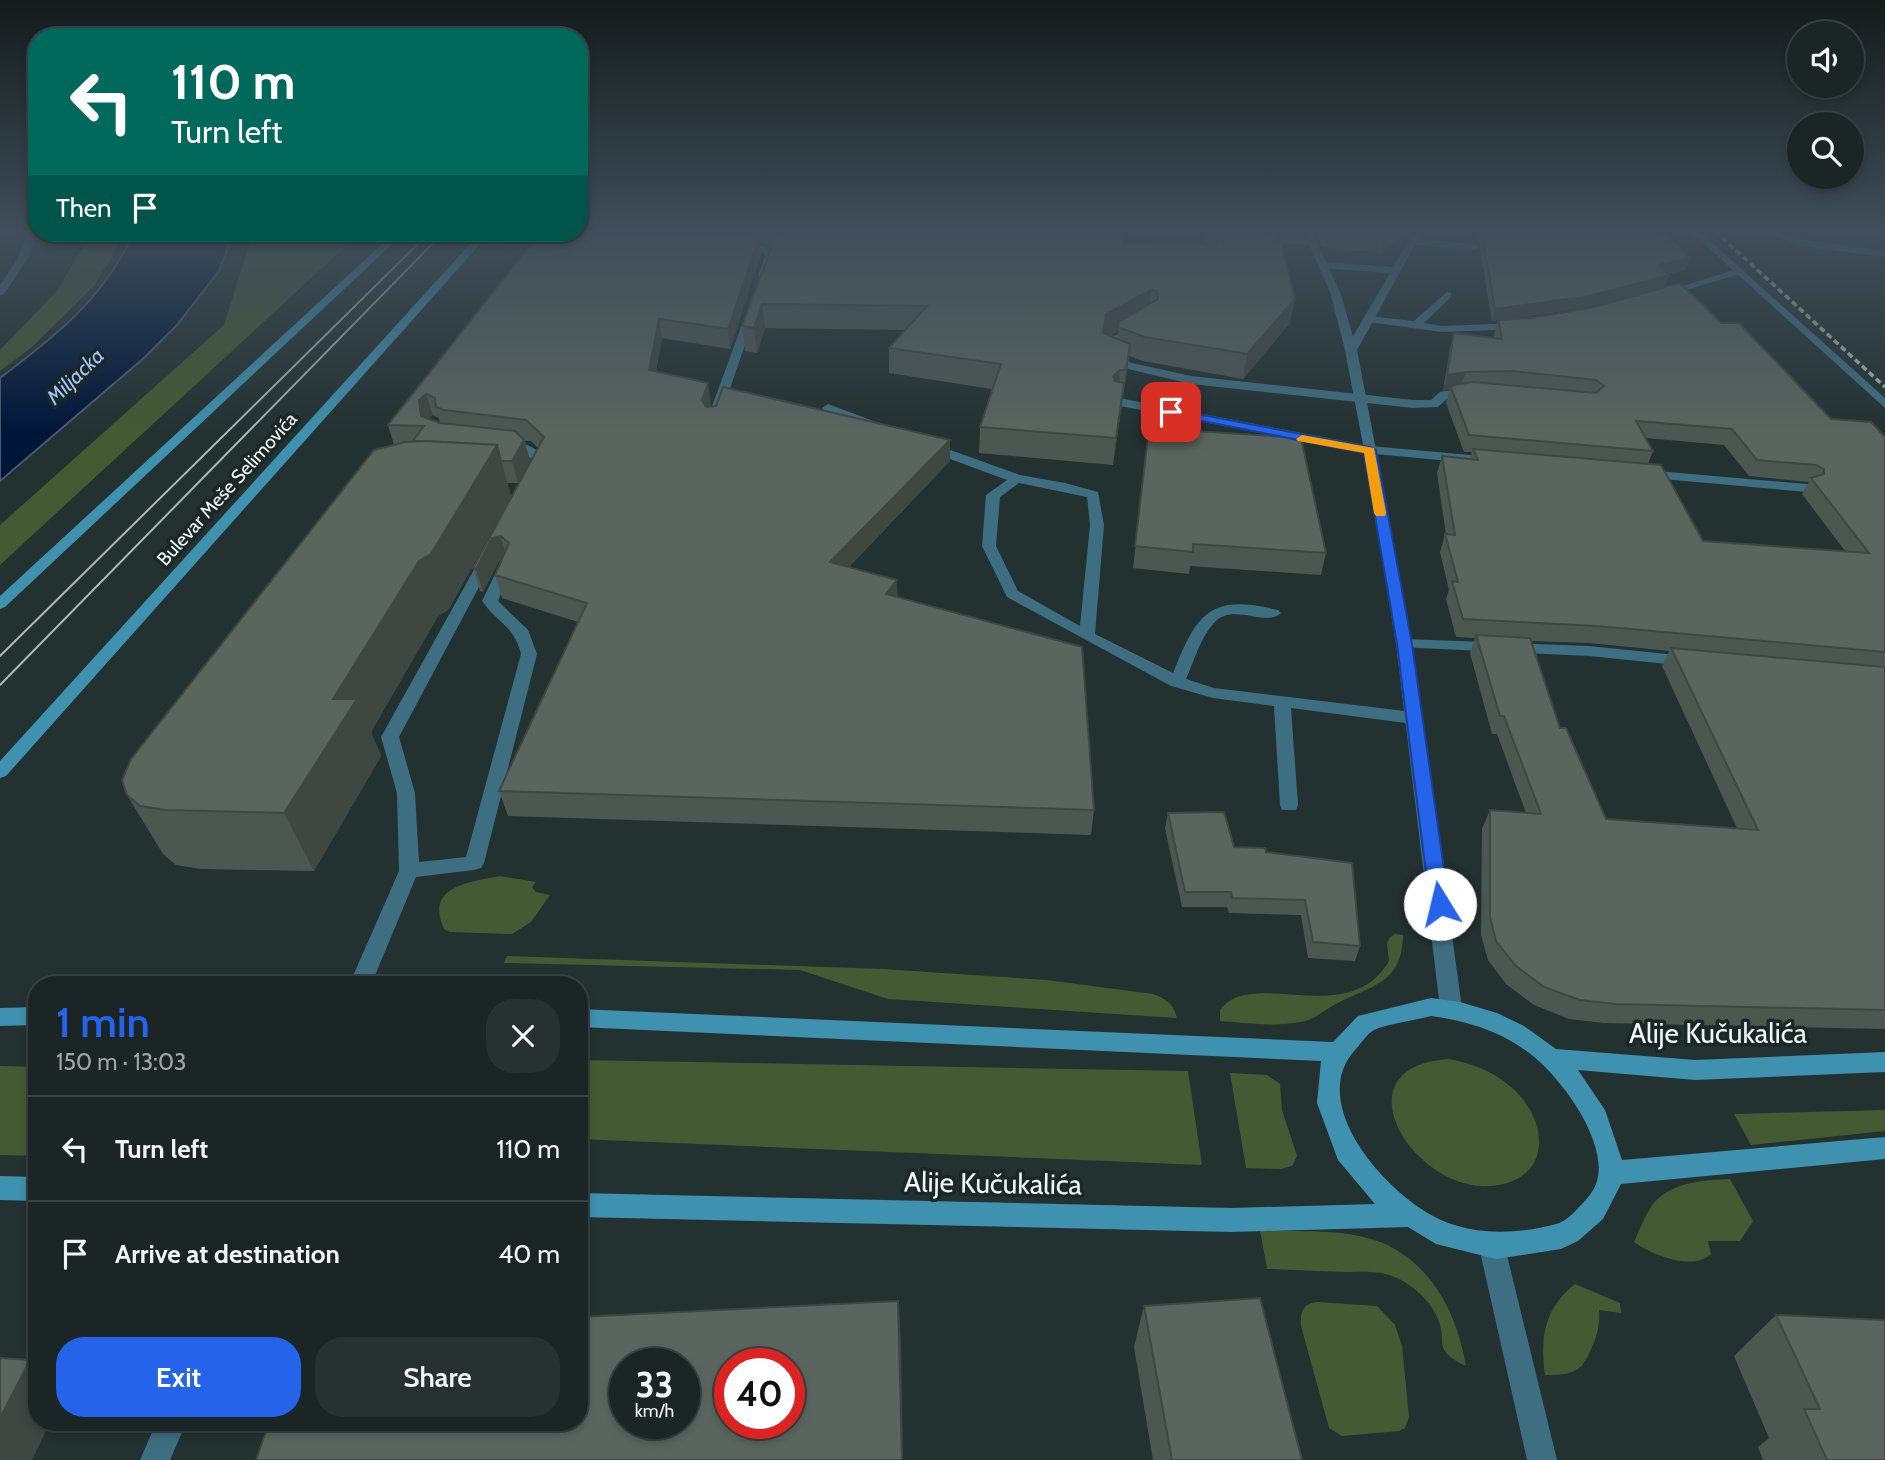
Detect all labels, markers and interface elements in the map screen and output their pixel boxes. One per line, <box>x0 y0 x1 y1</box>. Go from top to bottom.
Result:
map controls <box>1787 21 1864 189</box>
button: sound <box>1787 21 1864 98</box>
text: 110 m <box>171 52 295 111</box>
icon: left <box>56 56 147 147</box>
text: Turn left <box>171 112 282 151</box>
button: search <box>1787 112 1864 189</box>
icon: arrive <box>126 189 164 227</box>
text: Then <box>56 192 112 224</box>
water label: Miljacka <box>40 343 109 411</box>
pin <box>1141 382 1201 442</box>
icon: arrive <box>1152 393 1190 431</box>
street label: Bulevar Meše Selimovića <box>152 408 302 570</box>
position arrow <box>1403 867 1477 941</box>
text: 1 min <box>56 996 150 1048</box>
button: close <box>486 999 560 1073</box>
street label: Alije Kučukalića <box>1629 1016 1808 1050</box>
text: 150 m · 13:03 <box>56 1048 186 1076</box>
icon: left <box>56 1130 94 1168</box>
text: Turn left <box>115 1133 208 1165</box>
text: 110 m <box>496 1133 560 1165</box>
street label: Alije Kučukalića <box>904 1164 1083 1202</box>
icon: arrive <box>56 1235 94 1273</box>
text: Arrive at destination <box>115 1238 340 1270</box>
text: 40 m <box>498 1238 560 1270</box>
button: Exit <box>56 1337 301 1417</box>
button: Share <box>315 1337 560 1417</box>
speed limit sign: 40 <box>714 1348 805 1439</box>
text: 33 <box>636 1363 673 1406</box>
text: km/h <box>635 1400 674 1422</box>

